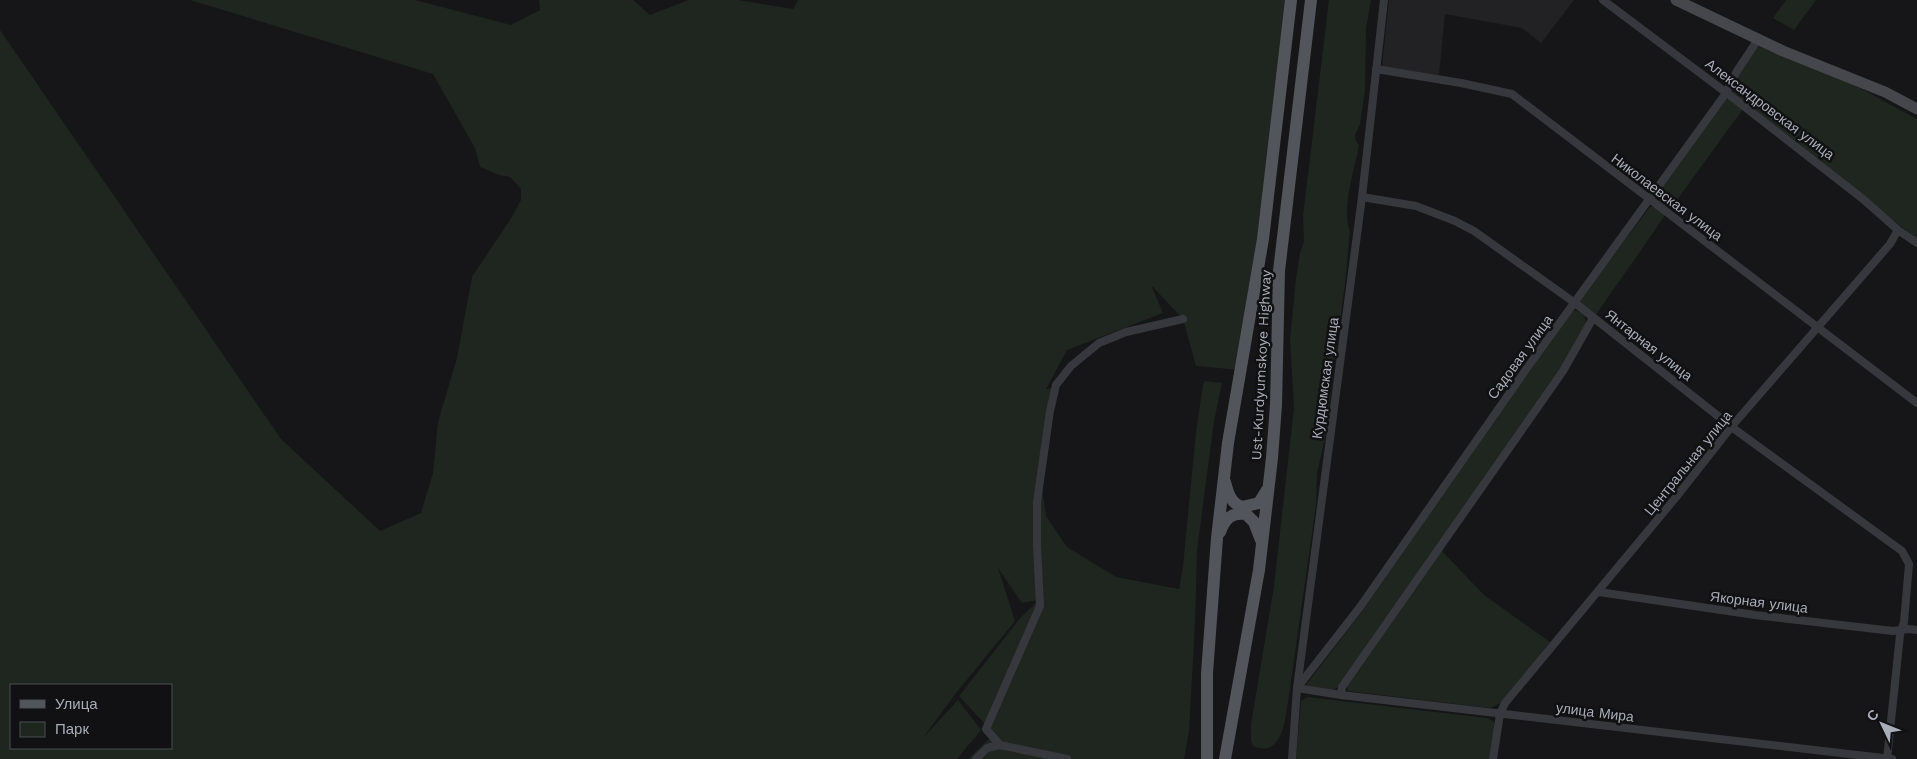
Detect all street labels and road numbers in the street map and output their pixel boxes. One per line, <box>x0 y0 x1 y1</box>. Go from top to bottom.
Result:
street label: Александровская улица <box>1702 55 1838 163</box>
street label: Николаевская улица <box>1608 150 1726 244</box>
street label: Ust-Kurdyumskoye Highway <box>1248 269 1274 461</box>
street label: Янтарная улица <box>1602 306 1696 384</box>
street label: Садовая улица <box>1484 312 1556 402</box>
street label: Курдюмская улица <box>1309 316 1341 440</box>
street label: Центральная улица <box>1641 407 1735 518</box>
street label: Якорная улица <box>1709 588 1809 616</box>
street label: улица Мира <box>1555 699 1635 725</box>

